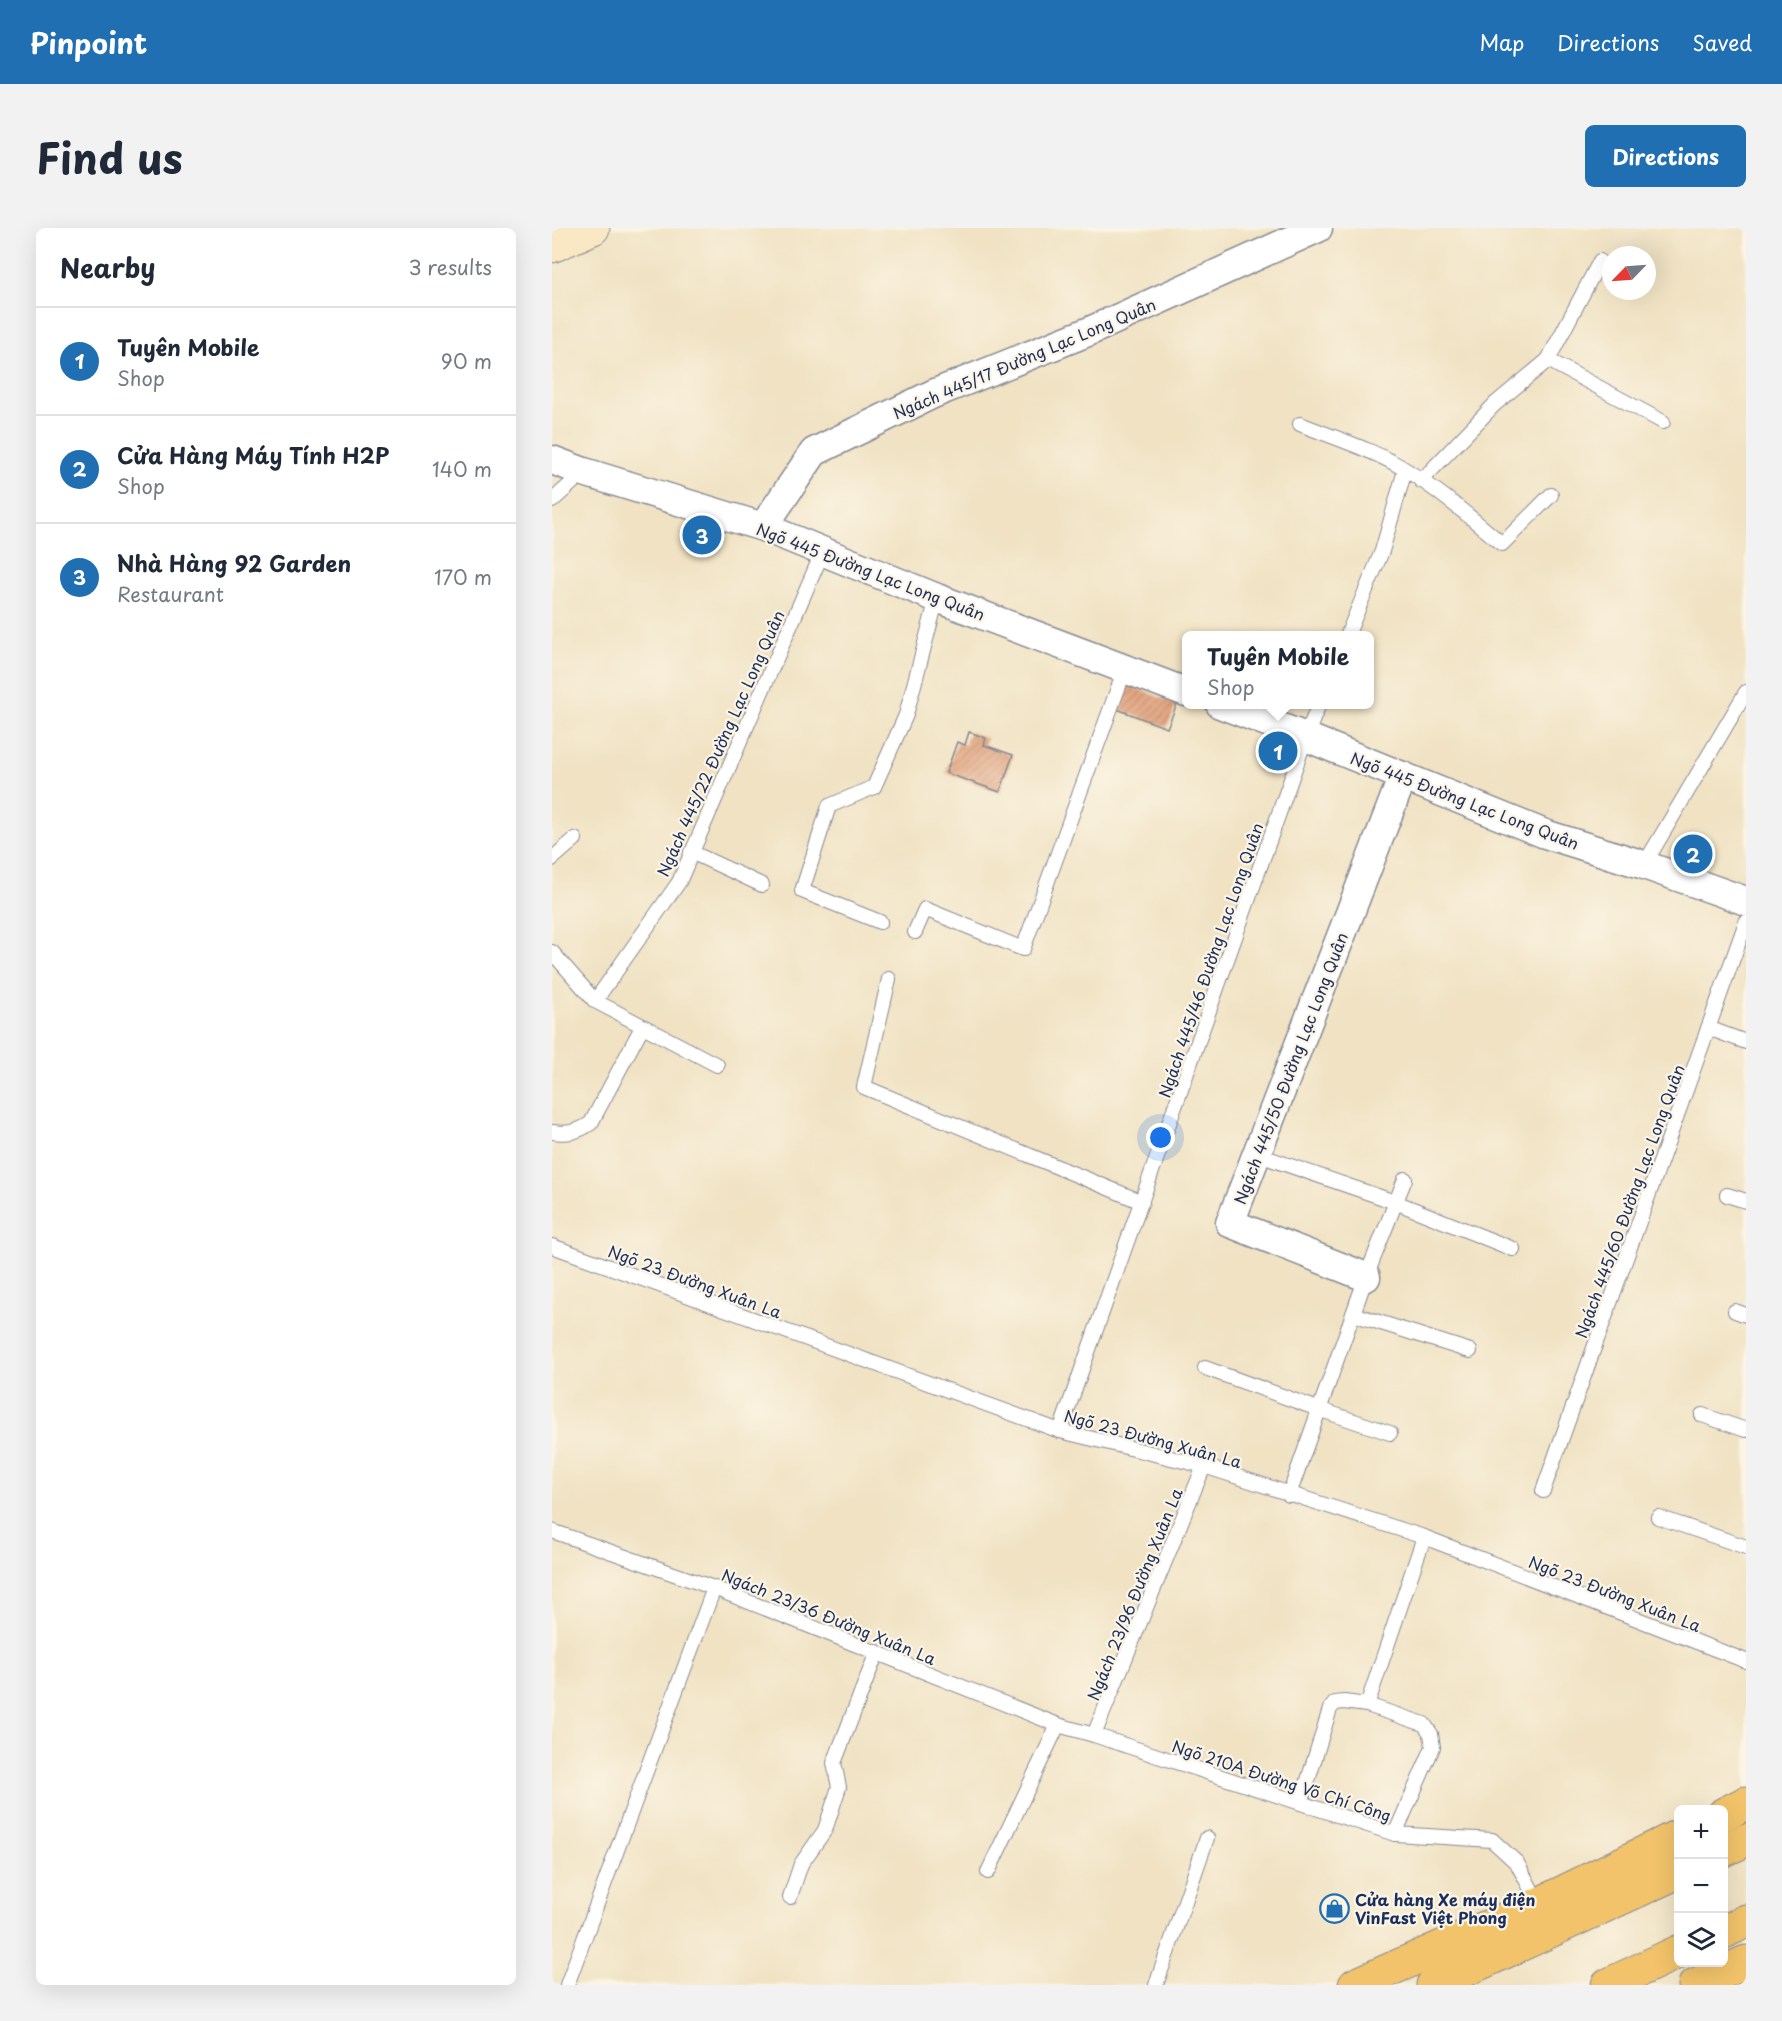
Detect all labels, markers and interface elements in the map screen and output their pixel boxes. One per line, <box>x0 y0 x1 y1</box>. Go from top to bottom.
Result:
text: Pinpoint <box>30 21 147 64</box>
text: Map <box>1479 26 1524 58</box>
text: Directions <box>1557 26 1659 58</box>
text: Saved <box>1692 26 1752 58</box>
text: Find us <box>36 125 183 188</box>
button: Directions <box>1585 125 1746 187</box>
north arrow <box>1602 246 1656 300</box>
text: Nearby <box>60 248 155 287</box>
text: 3 results <box>409 252 492 282</box>
street label: Ngách 445/17 Đường Lạc Long Quân <box>889 292 1159 424</box>
text: Tuyên Mobile <box>117 330 259 363</box>
text: 1 <box>75 346 84 376</box>
text: 90 m <box>441 346 492 376</box>
text: Shop <box>117 363 165 393</box>
text: Cửa Hàng Máy Tính H2P <box>117 438 389 471</box>
text: 2 <box>72 454 87 484</box>
text: 140 m <box>432 454 492 484</box>
text: Shop <box>117 471 165 501</box>
pin: 3 <box>682 512 722 558</box>
street label: Ngõ 445 Đường Lạc Long Quân <box>753 516 989 626</box>
text: Nhà Hàng 92 Garden <box>117 546 351 579</box>
text: 3 <box>73 562 86 592</box>
text: 170 m <box>434 562 492 592</box>
text: Restaurant <box>117 579 224 609</box>
street label: Ngách 445/22 Đường Lạc Long Quân <box>650 606 790 880</box>
popup <box>1182 631 1374 709</box>
text: Tuyên Mobile <box>1207 639 1349 672</box>
text: Shop <box>1207 672 1255 702</box>
pin: 1 <box>1258 728 1298 774</box>
street label: Ngõ 445 Đường Lạc Long Quân <box>1347 745 1583 855</box>
street label: Ngách 445/46 Đường Lạc Long Quân <box>1152 819 1268 1101</box>
pin: 2 <box>1674 832 1712 876</box>
street label: Ngách 445/50 Đường Lạc Long Quân <box>1227 929 1353 1207</box>
street label: Ngách 445/60 Đường Lạc Long Quân <box>1568 1061 1690 1341</box>
your location <box>1146 1123 1175 1152</box>
street label: Ngõ 23 Đường Xuân La <box>605 1239 785 1323</box>
street label: Ngõ 23 Đường Xuân La <box>1062 1403 1244 1473</box>
street label: Ngách 23/96 Đường Xuân La <box>1080 1484 1188 1704</box>
street label: Ngõ 23 Đường Xuân La <box>1525 1549 1705 1637</box>
street label: Ngách 23/36 Đường Xuân La <box>718 1562 940 1670</box>
street label: Ngõ 210A Đường Võ Chí Công <box>1169 1733 1395 1827</box>
map controls <box>1674 1805 1728 1967</box>
button: + <box>1674 1805 1728 1859</box>
button: − <box>1674 1859 1728 1913</box>
place label: Cửa hàng Xe máy điện VinFast Việt Phong <box>1355 1887 1536 1929</box>
shop icon: Cửa hàng Xe máy điện VinFast Việt Phong <box>1318 1892 1350 1924</box>
button: layers <box>1674 1913 1728 1967</box>

